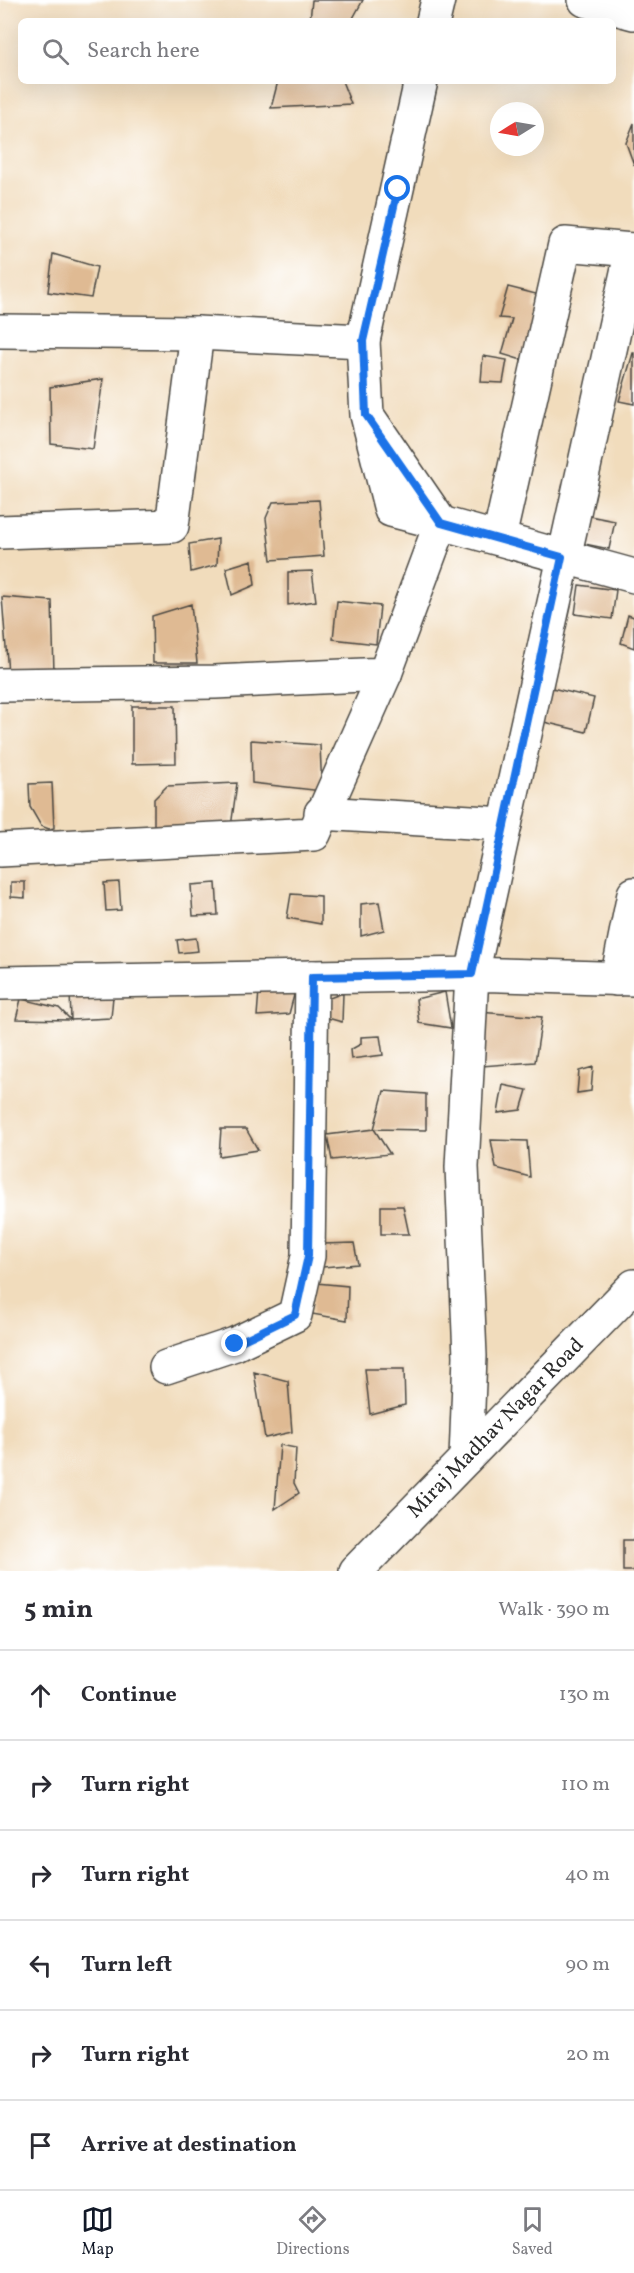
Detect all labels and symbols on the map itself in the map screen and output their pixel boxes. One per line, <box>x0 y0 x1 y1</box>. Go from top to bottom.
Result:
north arrow <box>490 102 544 156</box>
route start <box>384 175 410 201</box>
route end <box>221 1330 247 1356</box>
street label: Miraj Madhav Nagar Road <box>401 1331 591 1525</box>

